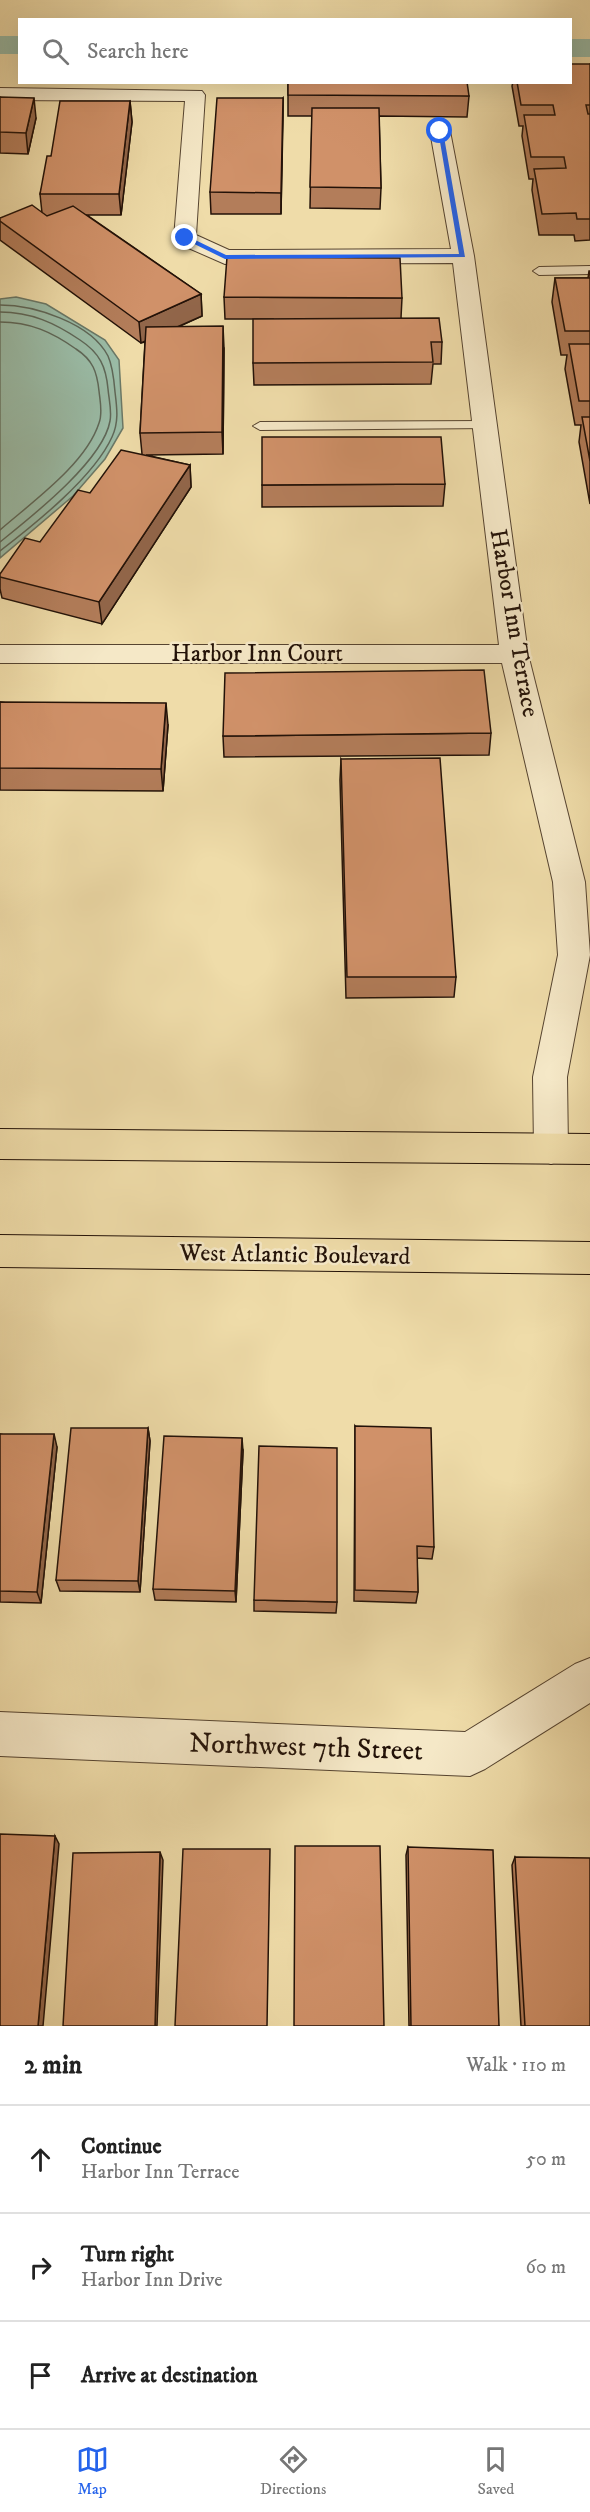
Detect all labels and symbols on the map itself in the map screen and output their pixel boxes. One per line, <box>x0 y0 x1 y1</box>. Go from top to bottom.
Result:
route start <box>426 117 452 143</box>
route end <box>171 224 197 250</box>
street label: Harbor Inn Terrace <box>483 527 545 719</box>
street label: Harbor Inn Court <box>171 639 343 669</box>
street label: West Atlantic Boulevard <box>178 1238 411 1272</box>
street label: Northwest 7th Street <box>188 1725 424 1769</box>

